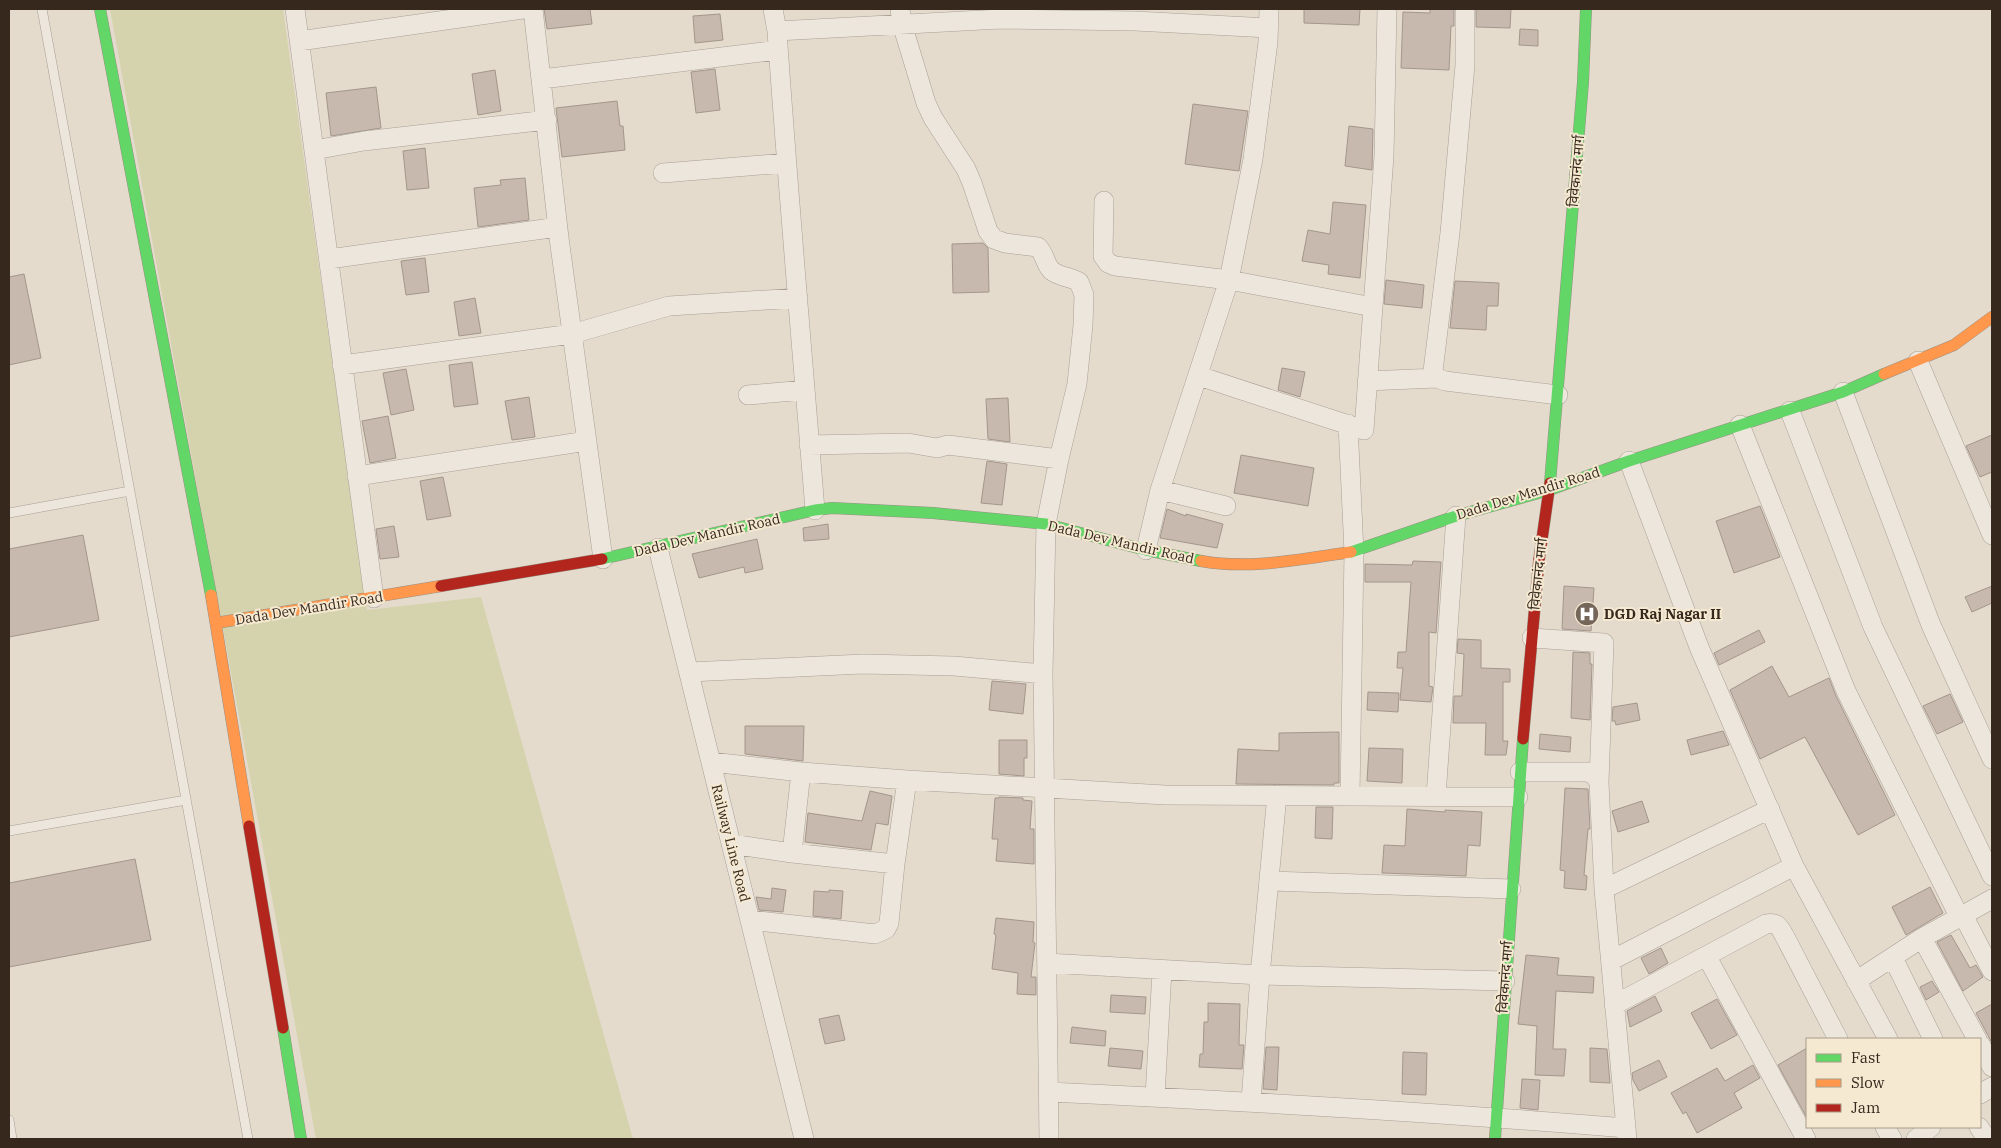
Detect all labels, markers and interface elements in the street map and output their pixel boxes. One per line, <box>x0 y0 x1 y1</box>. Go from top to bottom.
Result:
street label: विवेकानंद मार्ग <box>1564 133 1588 208</box>
street label: Dada Dev Mandir Road <box>1454 462 1603 523</box>
street label: Dada Dev Mandir Road <box>632 509 782 561</box>
street label: Dada Dev Mandir Road <box>1046 516 1196 568</box>
street label: विवेकानंद मार्ग <box>1525 536 1551 611</box>
street label: Dada Dev Mandir Road <box>234 587 385 629</box>
hospital icon: DGD Raj Nagar II <box>1574 601 1600 627</box>
place label: DGD Raj Nagar II <box>1604 605 1721 623</box>
street label: Railway Line Road <box>708 782 754 904</box>
street label: विवेकानंद मार्ग <box>1494 939 1517 1013</box>
legend <box>1806 1038 1981 1128</box>
text: Fast <box>1851 1048 1881 1067</box>
text: Slow <box>1851 1073 1885 1092</box>
text: Jam <box>1851 1098 1880 1117</box>

